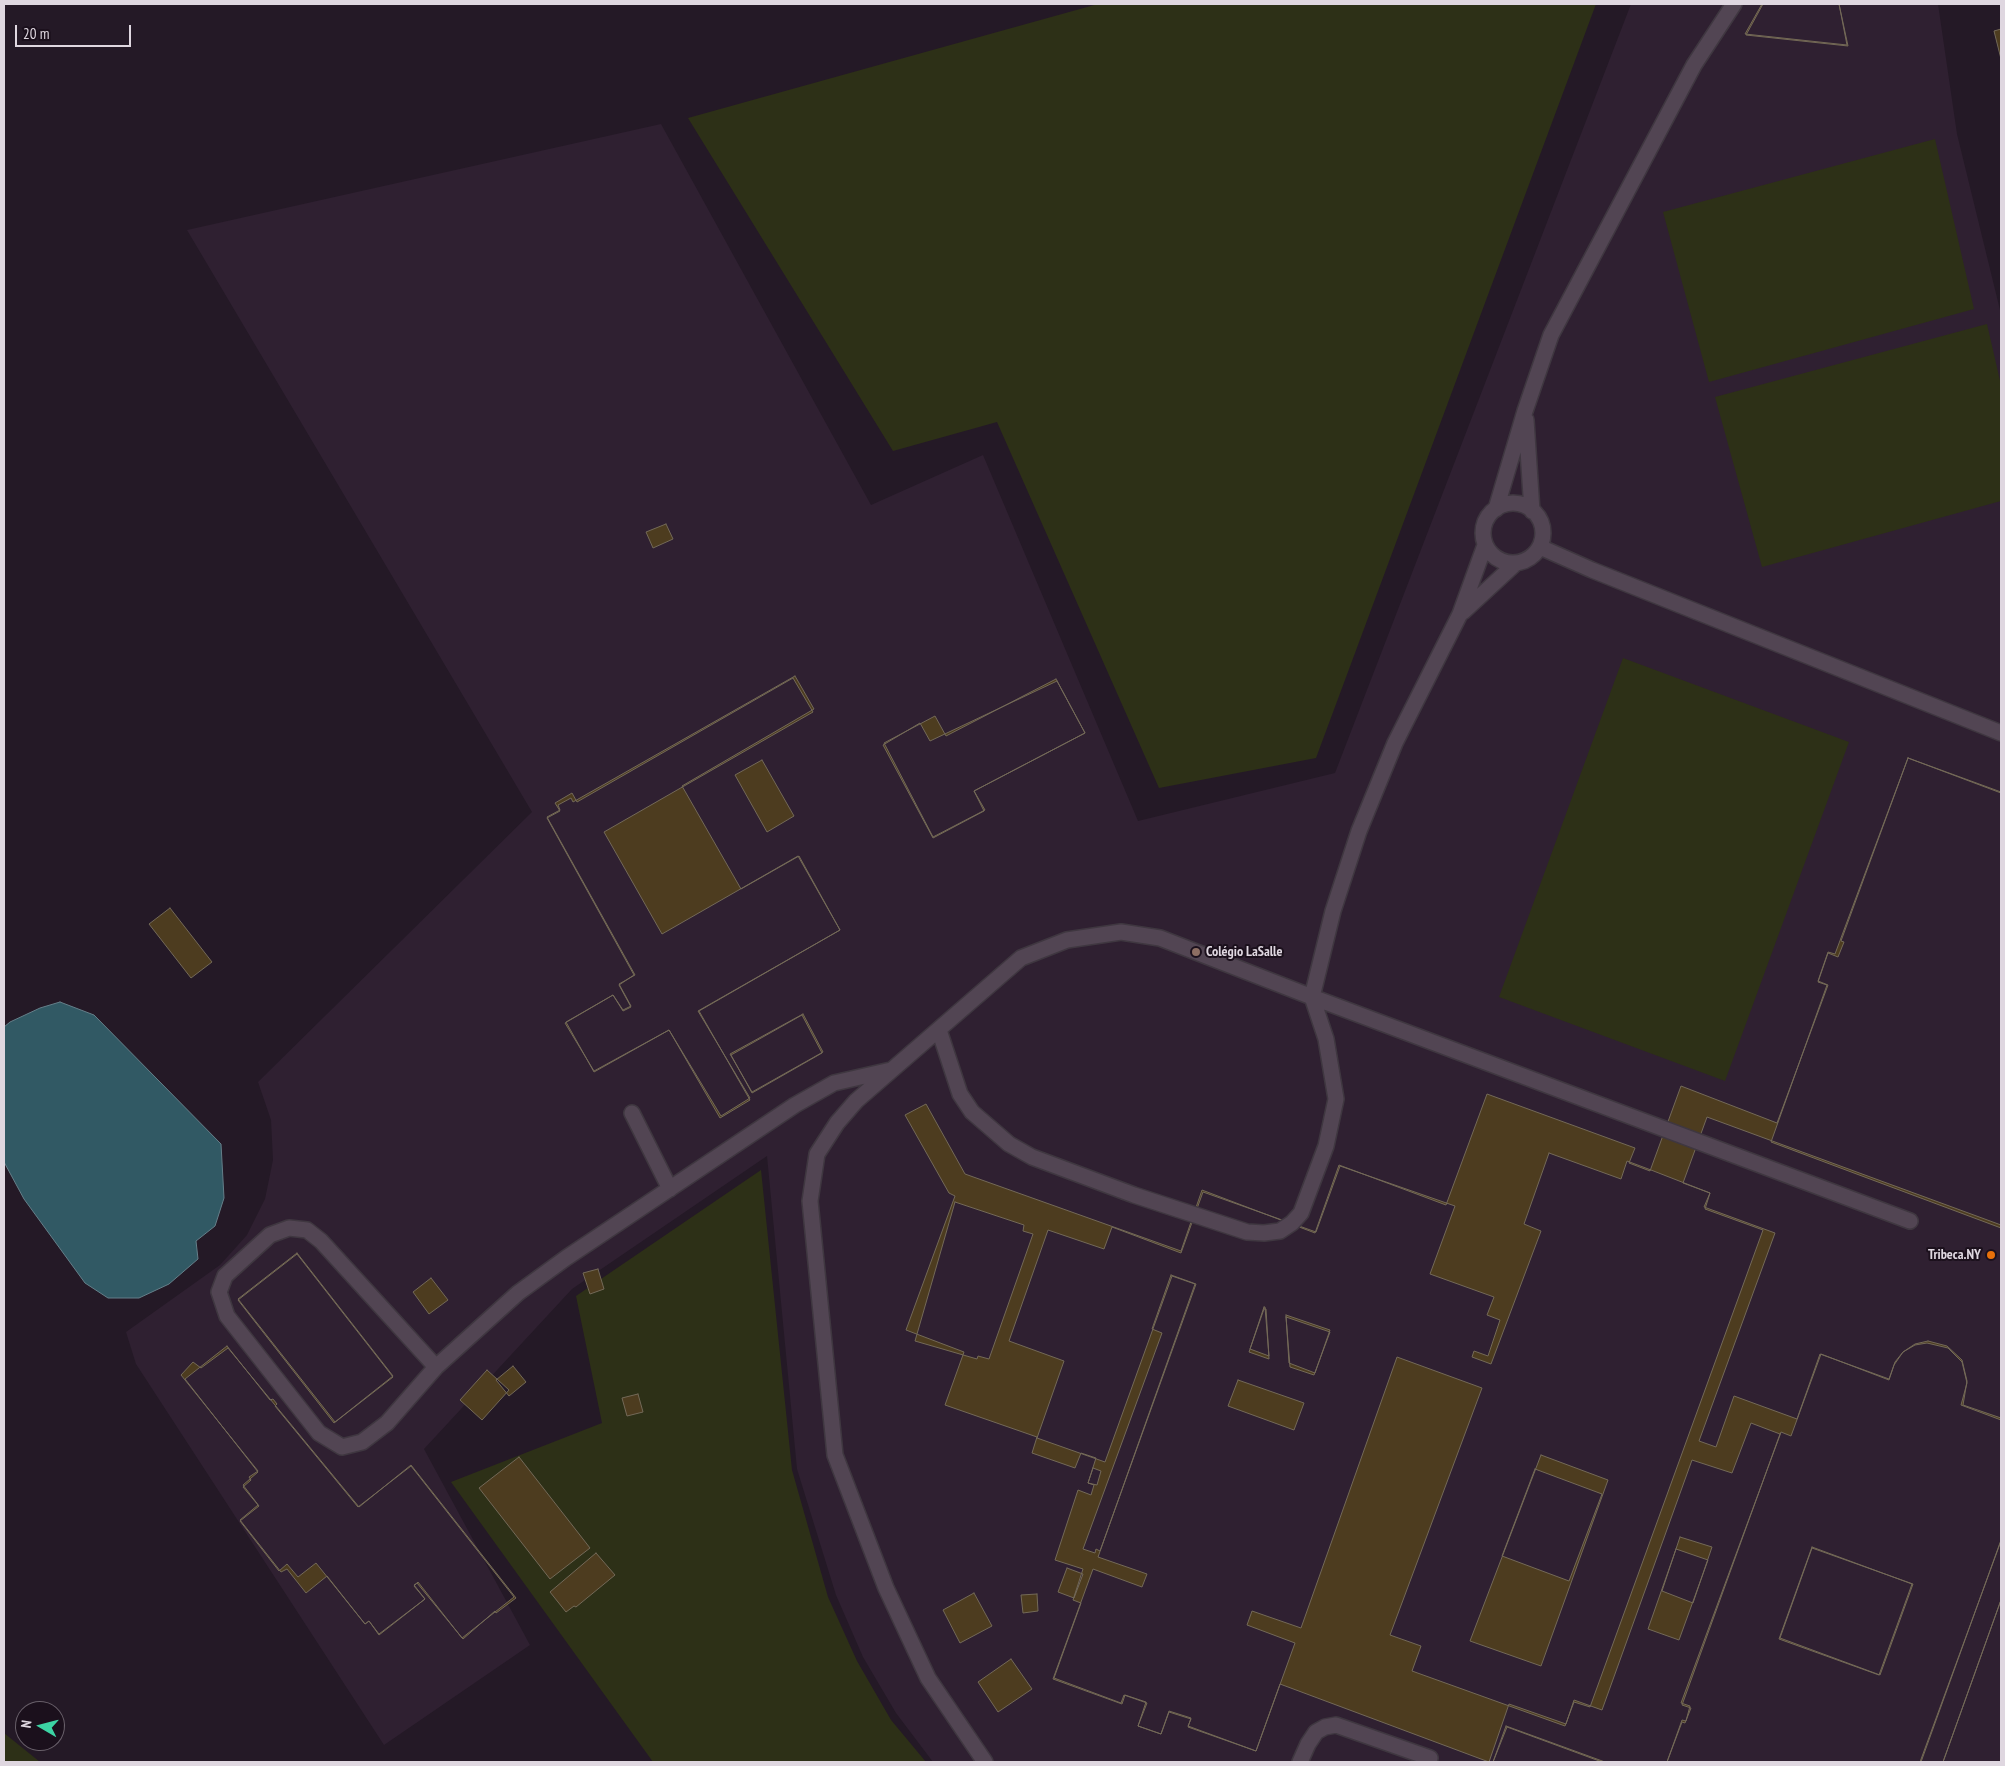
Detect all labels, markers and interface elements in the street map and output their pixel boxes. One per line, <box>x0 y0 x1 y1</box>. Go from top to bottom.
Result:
scale bar <box>18 15 134 47</box>
text: 20 m <box>23 24 49 43</box>
place label: Colégio LaSalle <box>1206 944 1283 960</box>
marker: Colégio LaSalle <box>1190 946 1202 958</box>
place label: Tribeca.NY <box>1928 1247 1981 1263</box>
marker: Tribeca.NY <box>1985 1249 1997 1261</box>
north arrow <box>15 1701 65 1751</box>
text: N <box>17 1719 36 1729</box>

